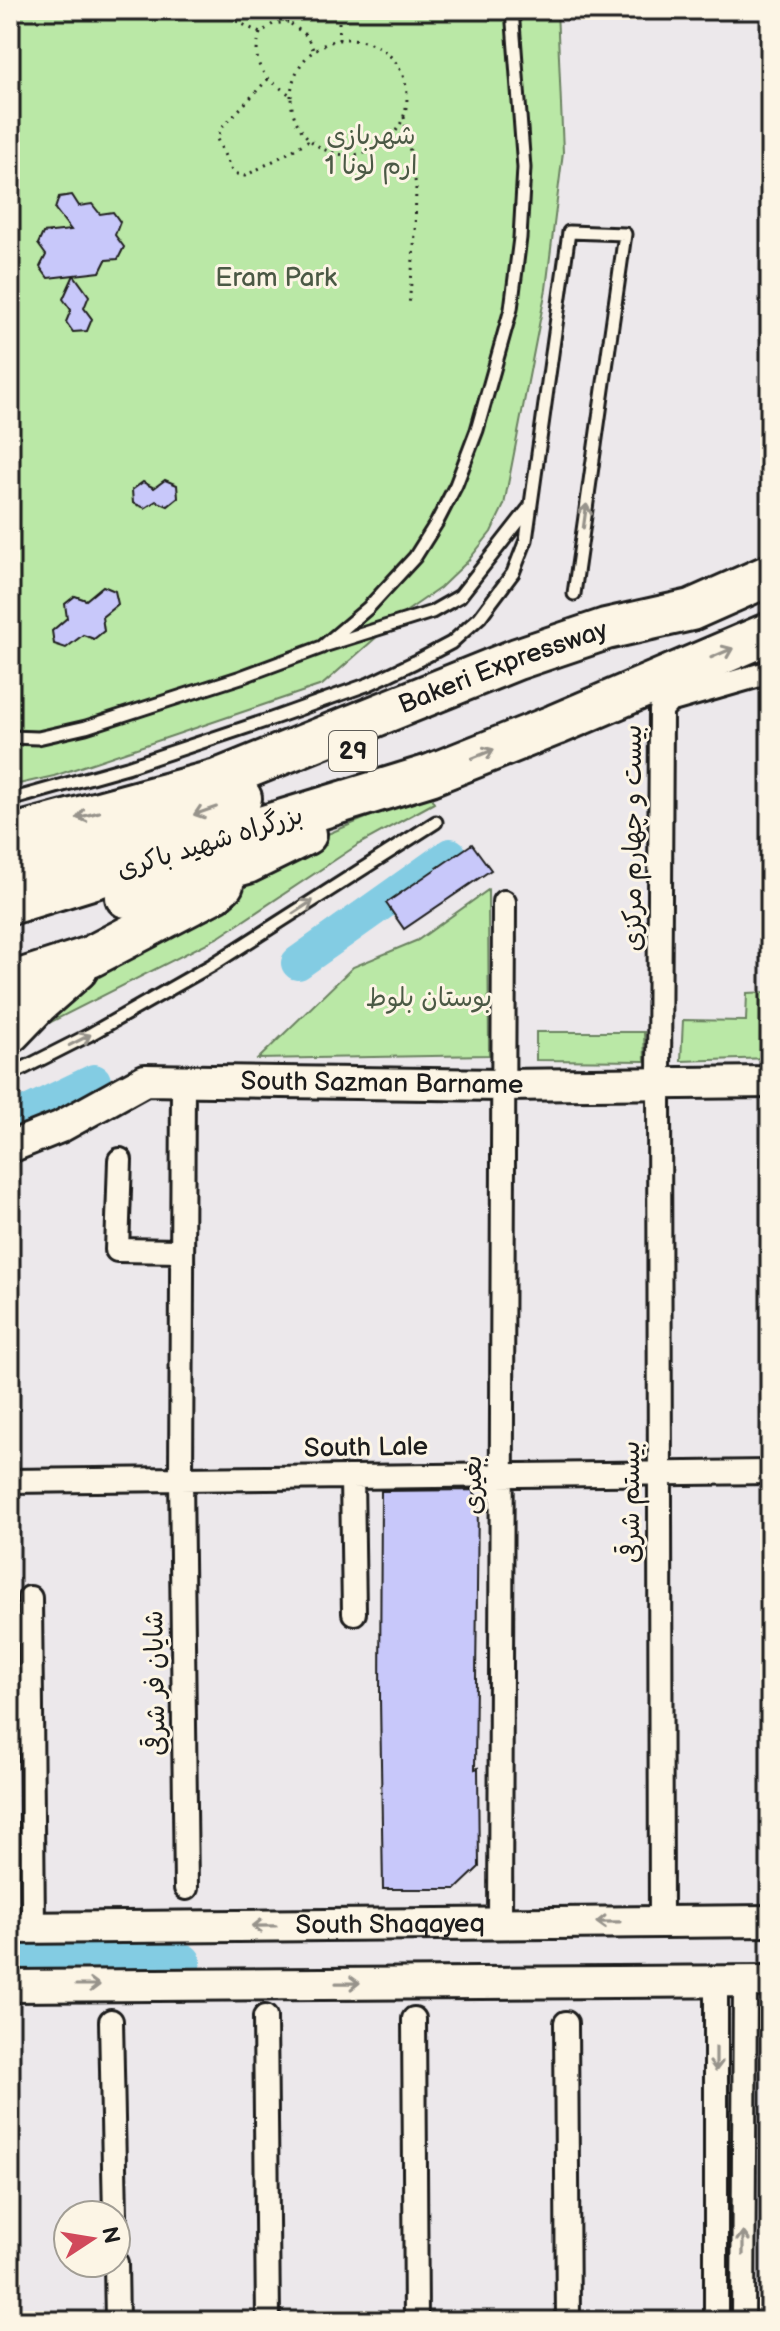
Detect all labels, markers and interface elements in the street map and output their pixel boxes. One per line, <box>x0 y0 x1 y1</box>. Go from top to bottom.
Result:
park label: شهربازی ارم لونا 1 <box>325 121 417 185</box>
park label: Eram Park <box>215 263 337 294</box>
one-way arrow <box>578 504 593 530</box>
street label: Bakeri Expressway <box>394 614 612 721</box>
one-way arrow <box>709 645 734 660</box>
street label: بیست و چهارم مرکزی <box>618 724 652 952</box>
road number: 29 <box>329 731 377 771</box>
one-way arrow <box>470 746 495 760</box>
street label: بزرگراه شهید باکری <box>113 799 307 886</box>
one-way arrow <box>193 805 218 820</box>
one-way arrow <box>76 808 102 823</box>
one-way arrow <box>291 899 314 915</box>
park label: بوستان بلوط <box>366 983 492 1014</box>
one-way arrow <box>67 1031 91 1047</box>
street label: South Sazman Barname <box>240 1066 524 1101</box>
street label: South Lale <box>304 1431 428 1465</box>
street label: بیستم شرقی <box>614 1441 650 1563</box>
street label: بغیری <box>458 1455 489 1515</box>
street label: شایان فر شرقی <box>137 1610 173 1756</box>
street label: South Shaqayeq <box>295 1908 485 1941</box>
one-way arrow <box>595 1914 622 1930</box>
one-way arrow <box>251 1918 278 1933</box>
one-way arrow <box>334 1975 361 1991</box>
one-way arrow <box>74 1977 101 1993</box>
one-way arrow <box>708 2045 724 2072</box>
north arrow <box>52 2199 132 2279</box>
text: N <box>95 2224 125 2246</box>
one-way arrow <box>735 2230 751 2257</box>

